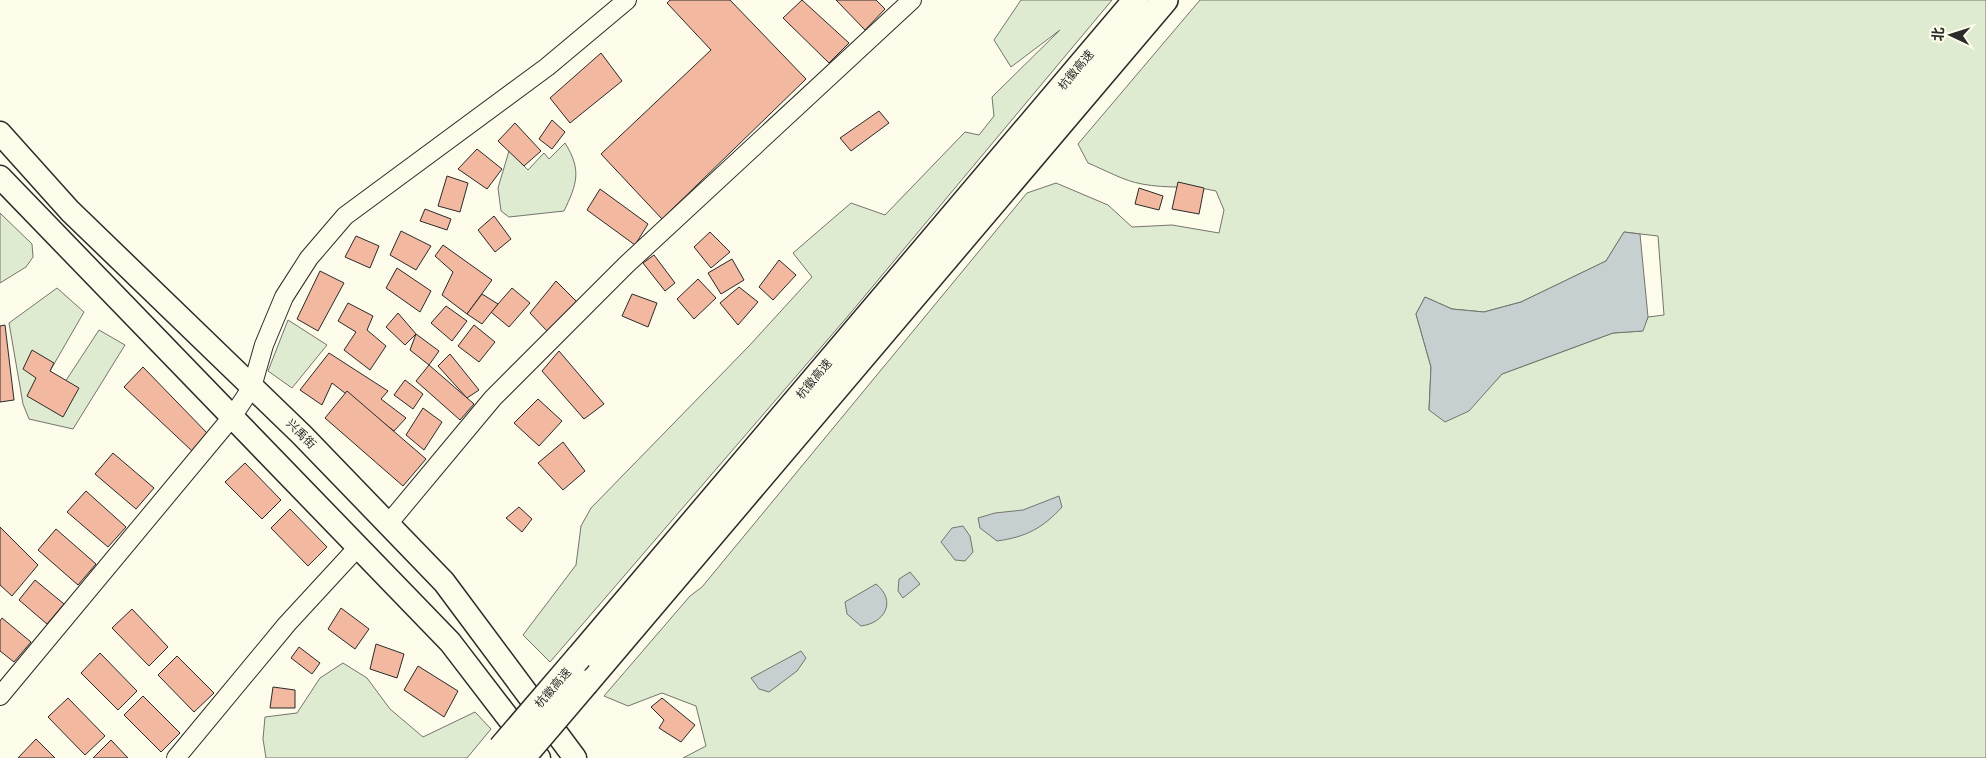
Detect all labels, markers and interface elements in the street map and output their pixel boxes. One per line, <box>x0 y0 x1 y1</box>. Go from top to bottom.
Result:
north arrow <box>1926 10 1976 60</box>
text: 北 <box>1930 27 1947 42</box>
street label: 杭徽高速 <box>1055 47 1097 93</box>
street label: 杭徽高速 <box>793 356 835 402</box>
street label: 兴禹街 <box>283 416 319 452</box>
street label: 杭徽高速 <box>532 665 574 711</box>

